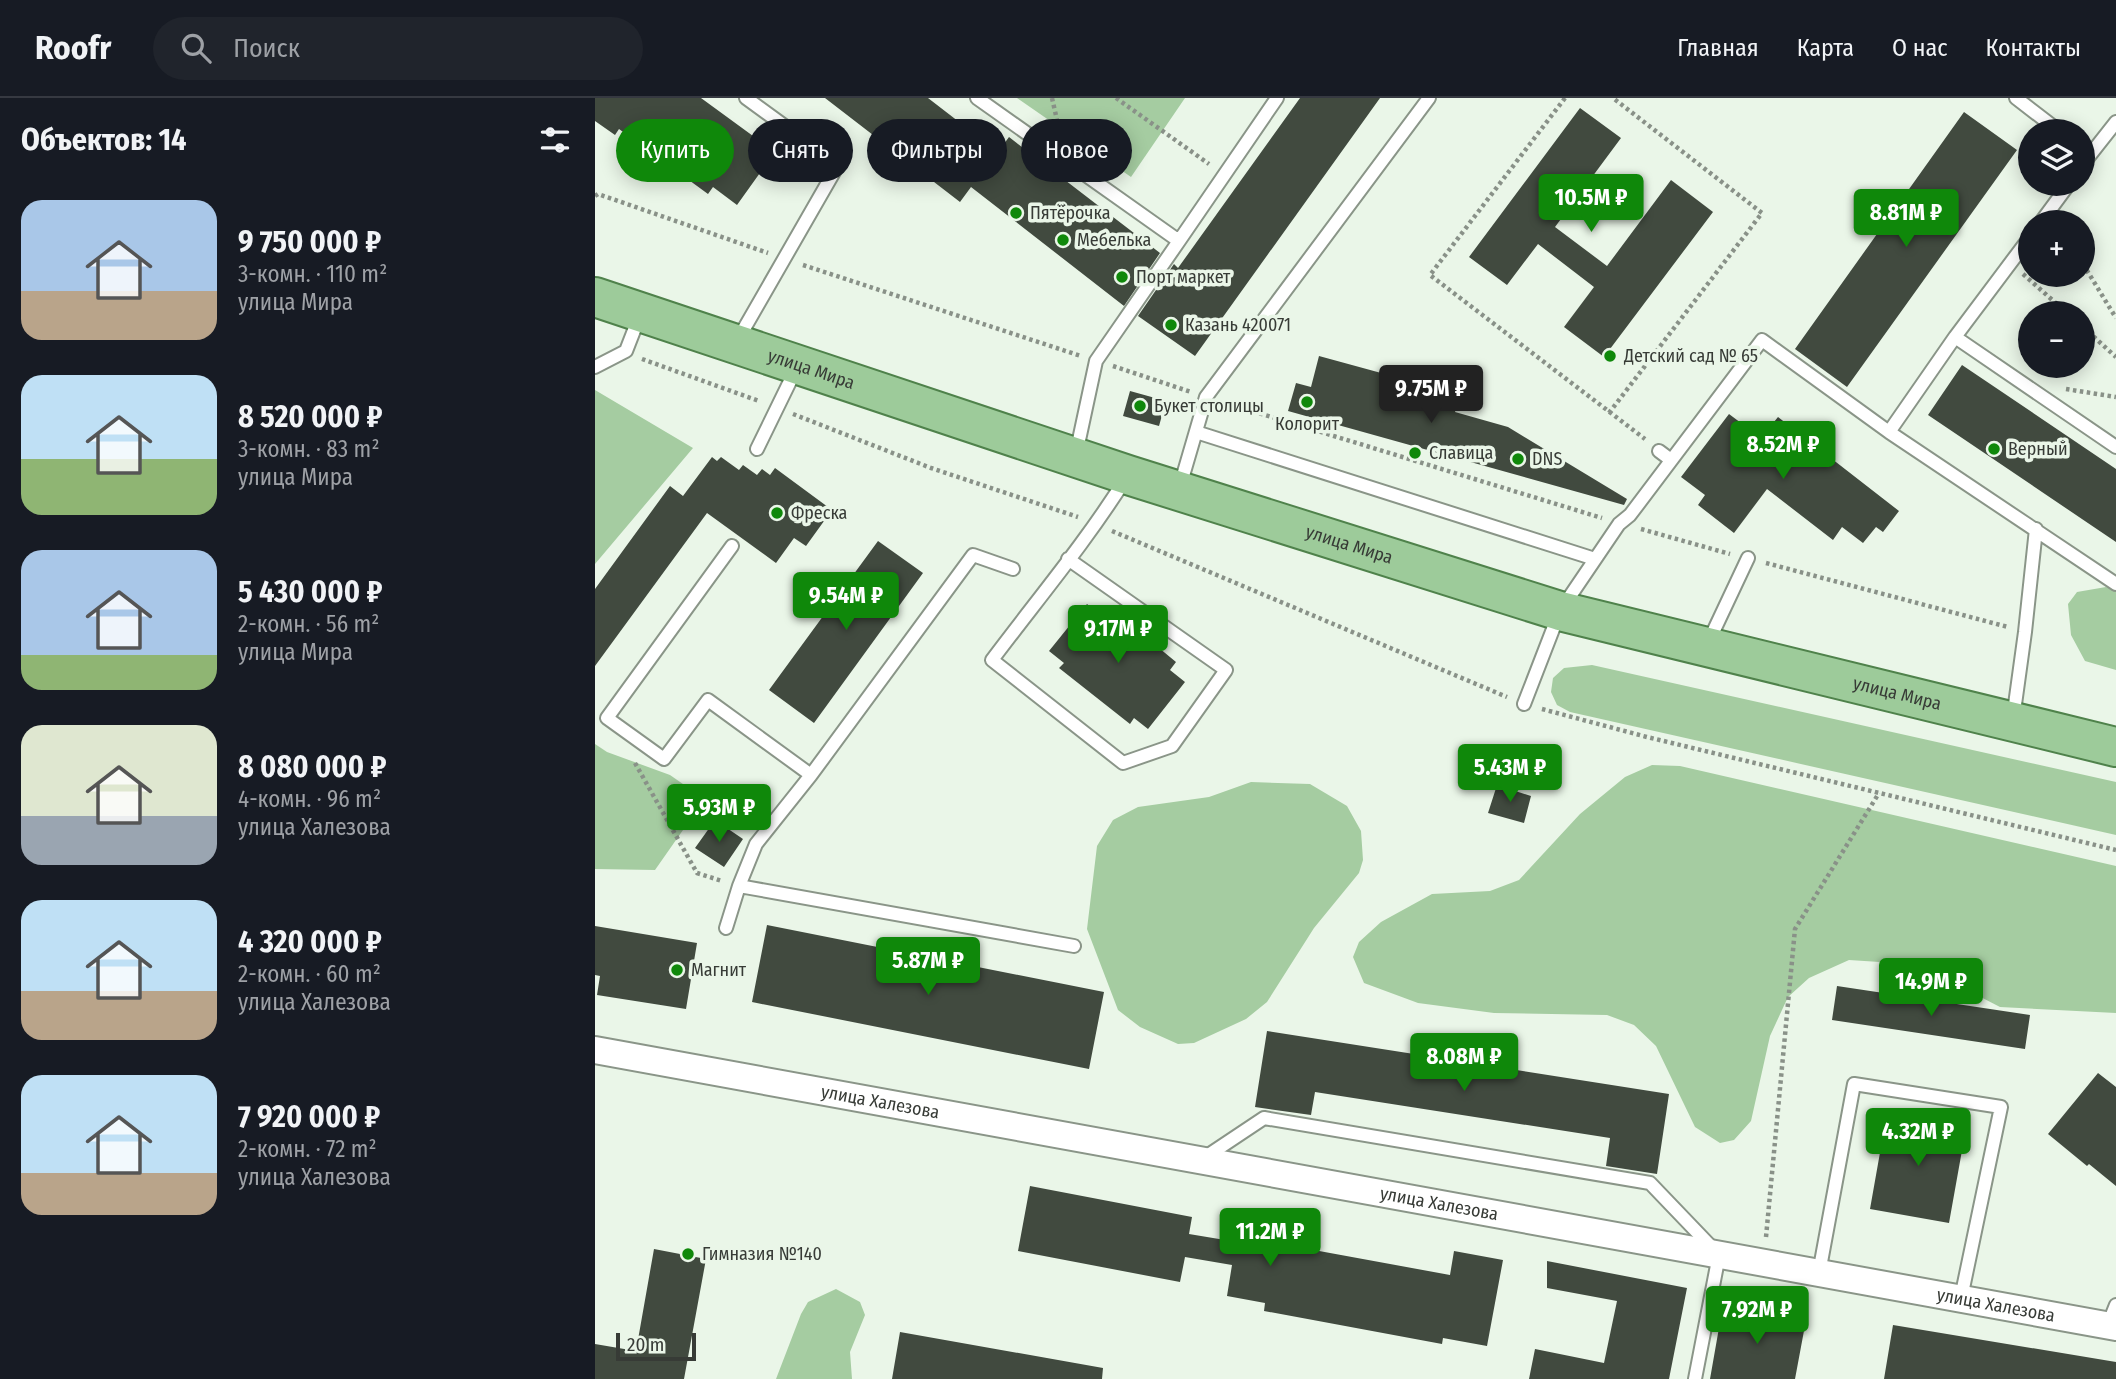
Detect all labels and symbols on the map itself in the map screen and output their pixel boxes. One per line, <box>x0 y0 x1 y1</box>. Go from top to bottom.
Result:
pin: 10.5M ₽ <box>1526 174 1656 234</box>
pin: 8.81M ₽ <box>1841 190 1971 249</box>
place label: Пятёрочка <box>1030 202 1111 224</box>
marker: Пятёрочка <box>1008 205 1024 221</box>
place label: Мебелька <box>1077 229 1152 251</box>
marker: Мебелька <box>1055 232 1071 248</box>
place label: Порт маркет <box>1136 266 1231 288</box>
marker: Порт маркет <box>1114 269 1130 285</box>
place label: Казань 420071 <box>1185 314 1291 336</box>
marker: Казань 420071 <box>1163 317 1179 333</box>
street label: улица Мира <box>765 345 858 394</box>
place label: Детский сад № 65 <box>1623 345 1758 367</box>
marker: Детский сад № 65 <box>1602 348 1618 364</box>
pin: 9.75M ₽ <box>1366 366 1496 425</box>
marker: Колорит <box>1299 394 1315 410</box>
place label: Букет столицы <box>1154 395 1264 417</box>
marker: Букет столицы <box>1132 398 1148 414</box>
place label: Колорит <box>1275 413 1340 435</box>
pin: 8.52M ₽ <box>1718 422 1848 481</box>
place label: Верный <box>2008 438 2068 460</box>
marker: Верный <box>1986 441 2002 457</box>
place label: Славица <box>1429 442 1493 464</box>
marker: Славица <box>1407 445 1423 461</box>
place label: DNS <box>1532 448 1562 470</box>
marker: DNS <box>1510 451 1526 467</box>
place label: Фреска <box>791 502 848 524</box>
marker: Фреска <box>769 505 785 521</box>
street label: улица Мира <box>1303 521 1396 569</box>
pin: 9.54M ₽ <box>781 573 911 632</box>
pin: 9.17M ₽ <box>1053 606 1183 665</box>
street label: улица Мира <box>1851 672 1944 715</box>
pin: 5.43M ₽ <box>1445 744 1575 804</box>
pin: 5.93M ₽ <box>654 784 784 844</box>
pin: 5.87M ₽ <box>863 937 993 997</box>
pin: 14.9M ₽ <box>1866 958 1996 1018</box>
place label: Магнит <box>691 959 747 981</box>
marker: Магнит <box>669 962 685 978</box>
pin: 8.08M ₽ <box>1399 1034 1529 1093</box>
street label: улица Халезова <box>819 1080 941 1124</box>
pin: 4.32M ₽ <box>1853 1108 1983 1168</box>
street label: улица Халезова <box>1378 1182 1500 1225</box>
pin: 11.2M ₽ <box>1205 1208 1335 1268</box>
place label: Гимназия №140 <box>702 1243 822 1265</box>
marker: Гимназия №140 <box>680 1246 696 1262</box>
street label: улица Халезова <box>1935 1284 2057 1327</box>
pin: 7.92M ₽ <box>1692 1286 1822 1346</box>
scale bar <box>616 1330 697 1362</box>

